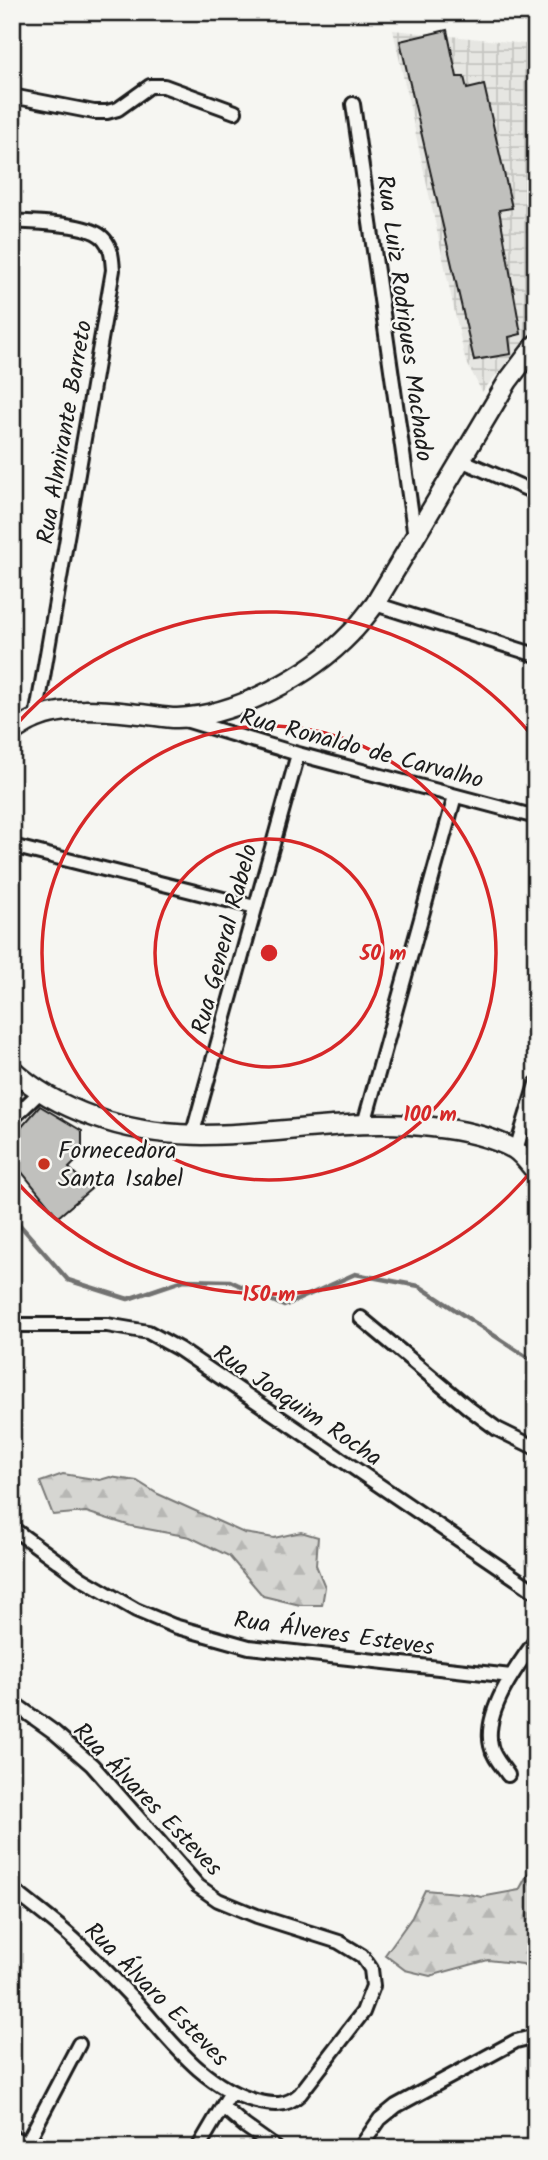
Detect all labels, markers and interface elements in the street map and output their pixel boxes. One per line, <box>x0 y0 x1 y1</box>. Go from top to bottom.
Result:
street label: Rua Luiz Rodrigues Machado <box>364 172 443 464</box>
street label: Rua Almirante Barreto <box>27 317 104 547</box>
street label: Rua Ronaldo de Carvalho <box>235 698 488 801</box>
street label: Rua General Rabelo <box>181 840 270 1039</box>
text: 50 m <box>359 938 406 971</box>
centre of rings <box>257 941 281 965</box>
text: 100 m <box>403 1099 457 1132</box>
place label: Fornecedora Santa Isabel <box>58 1132 183 1199</box>
marker: Fornecedora Santa Isabel <box>36 1156 52 1172</box>
text: 150 m <box>242 1279 296 1312</box>
street label: Rua Joaquim Rocha <box>205 1335 390 1477</box>
street label: Rua Álveres Esteves <box>231 1601 436 1668</box>
street label: Rua Álvares Esteves <box>63 1714 231 1886</box>
street label: Rua Álvaro Esteves <box>74 1913 238 2077</box>

